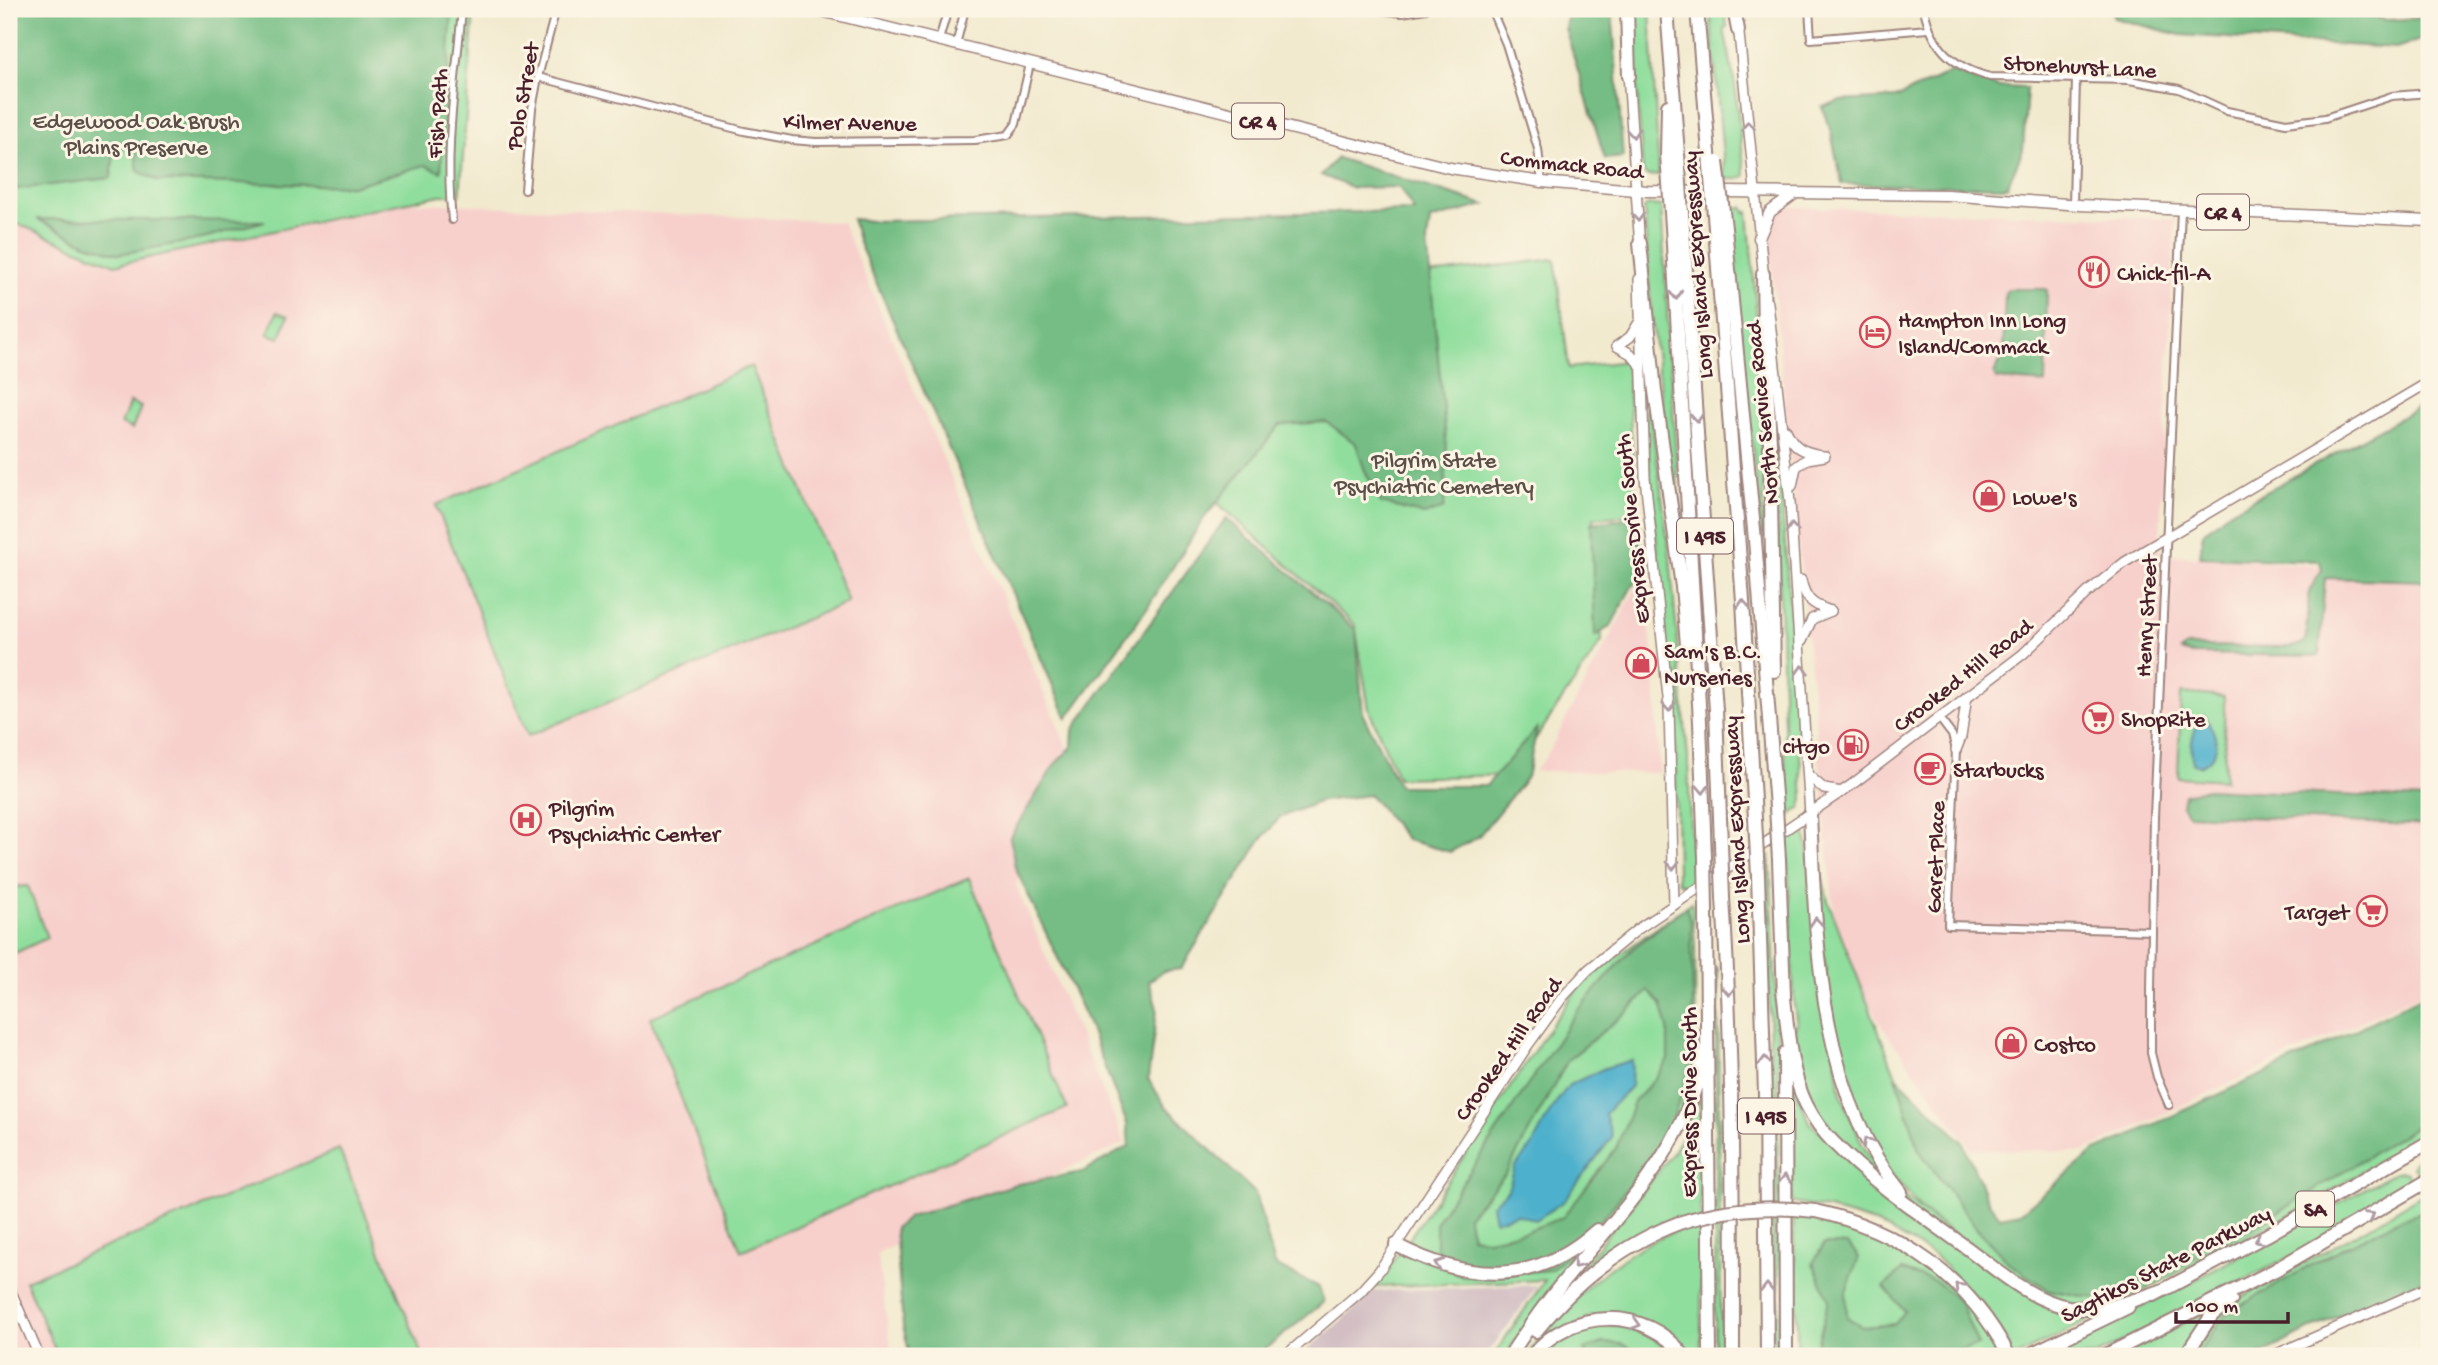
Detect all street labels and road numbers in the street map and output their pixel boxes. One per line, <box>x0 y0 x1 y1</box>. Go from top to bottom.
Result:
street label: Polo Street <box>502 39 547 153</box>
street label: Stonehurst Lane <box>2003 51 2158 86</box>
street label: Fish Path <box>423 67 456 160</box>
road number: CR 4 <box>1232 104 1284 138</box>
street label: Kilmer Avenue <box>783 110 918 139</box>
street label: Commack Road <box>1499 146 1646 188</box>
street label: Long Island Expressway <box>1678 150 1721 379</box>
road number: CR 4 <box>2197 194 2249 230</box>
street label: North Service Road <box>1741 318 1787 505</box>
street label: Express Drive South <box>1611 432 1658 625</box>
road number: I 495 <box>1677 518 1733 554</box>
street label: Henry Street <box>2132 553 2165 678</box>
street label: Crooked Hill Road <box>1889 613 2040 740</box>
street label: Long Island Expressway <box>1719 715 1758 944</box>
street label: Garet Place <box>1922 799 1953 914</box>
street label: Crooked Hill Road <box>1450 972 1570 1127</box>
street label: Express Drive South <box>1678 1007 1705 1197</box>
road number: I 495 <box>1738 1098 1794 1134</box>
road number: SA <box>2296 1192 2334 1226</box>
street label: Sagtikos State Parkway <box>2057 1201 2276 1331</box>

